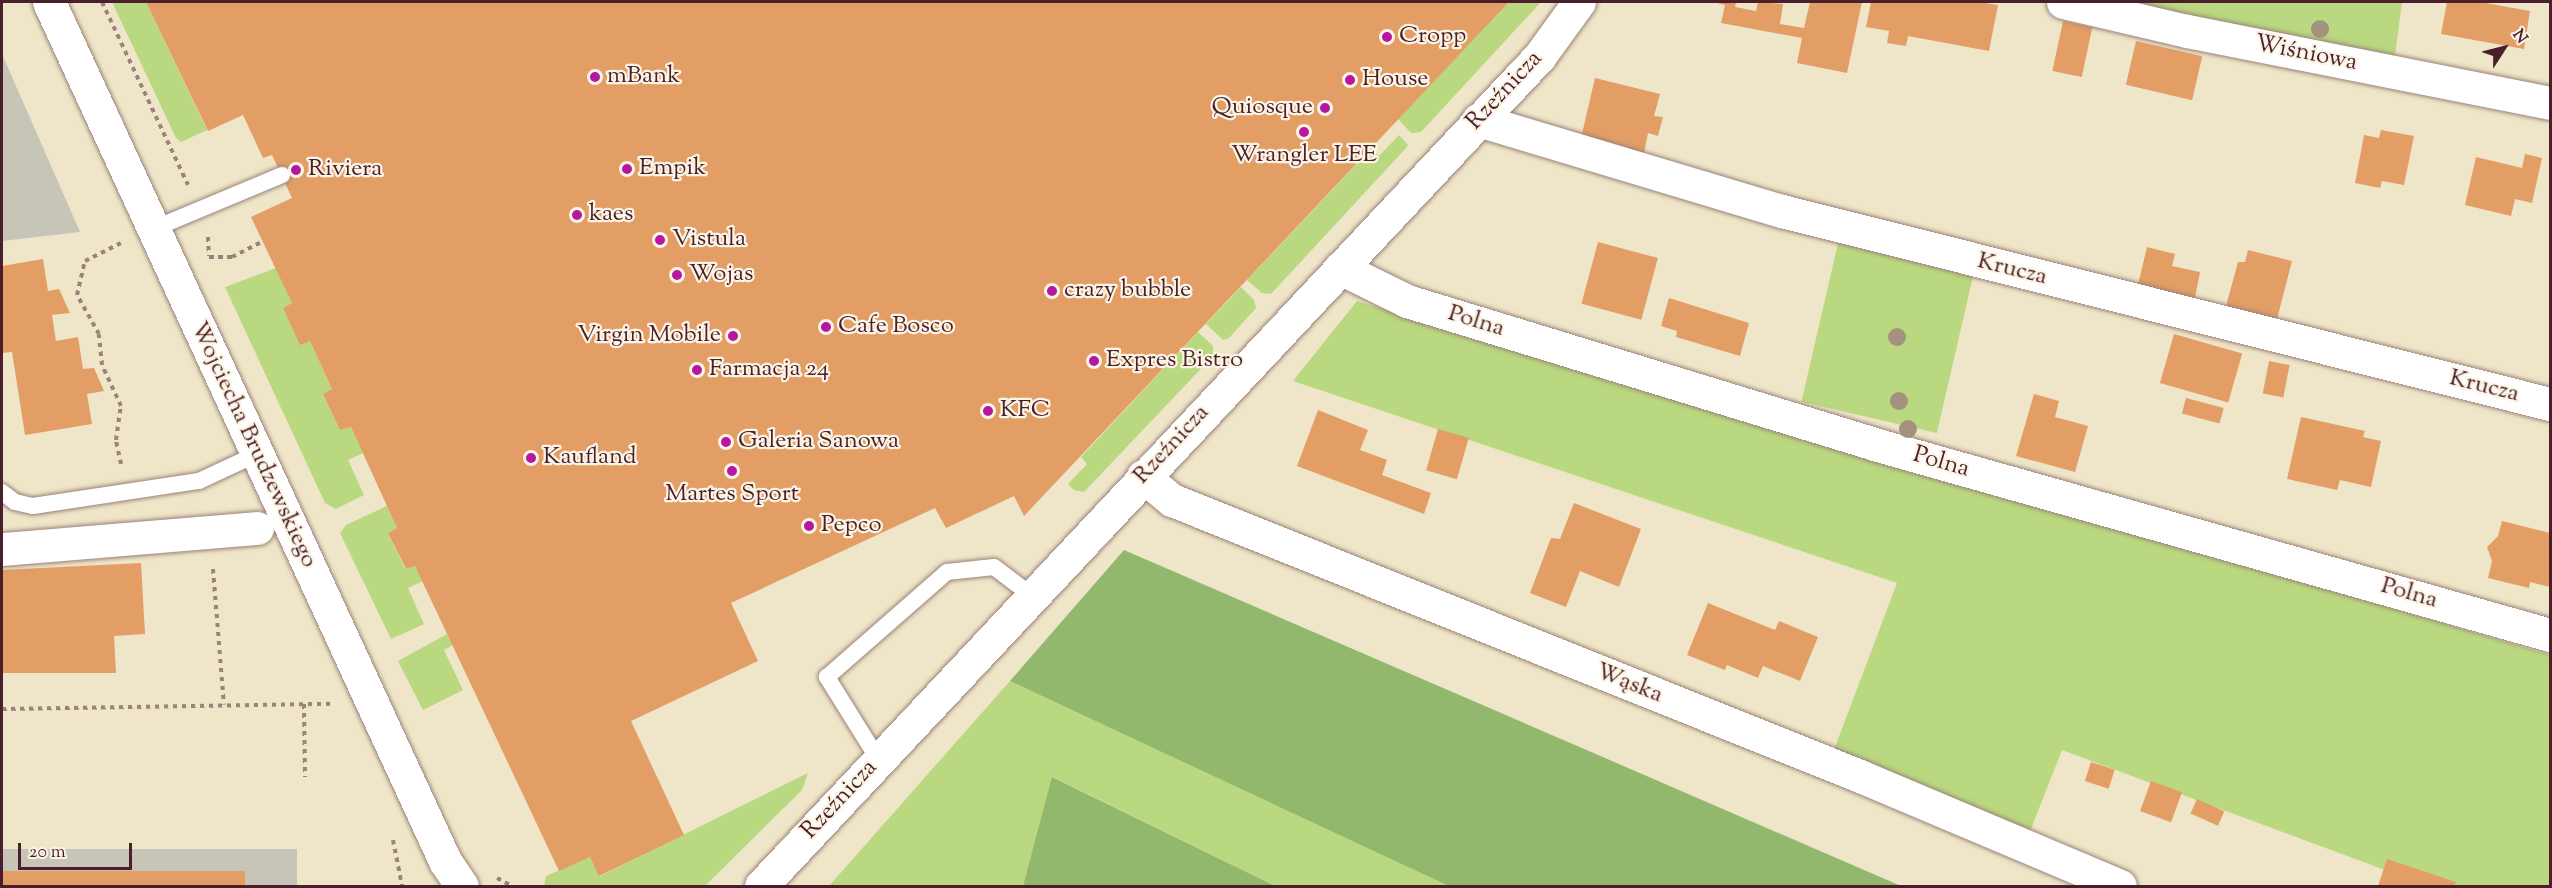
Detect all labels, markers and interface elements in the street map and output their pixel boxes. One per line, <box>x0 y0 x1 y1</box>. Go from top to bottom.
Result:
north arrow <box>2474 18 2534 78</box>
place label: Cropp <box>1399 23 1466 51</box>
text: N <box>2506 25 2532 49</box>
marker: Cropp <box>1380 30 1394 44</box>
street label: Wiśniowa <box>2252 30 2360 78</box>
street label: Rzeźnicza <box>1461 45 1549 137</box>
place label: mBank <box>607 63 680 91</box>
place label: House <box>1362 66 1429 94</box>
marker: mBank <box>588 70 602 84</box>
marker: House <box>1343 73 1357 87</box>
place label: Quiosque <box>1212 94 1313 122</box>
marker: Quiosque <box>1318 101 1332 115</box>
marker: Wrangler LEE <box>1297 125 1311 139</box>
place label: Wrangler LEE <box>1231 142 1377 170</box>
place label: Empik <box>639 155 706 183</box>
place label: Riviera <box>308 156 382 184</box>
marker: Empik <box>620 162 634 176</box>
marker: Riviera <box>289 163 303 177</box>
place label: kaes <box>589 201 633 229</box>
marker: kaes <box>570 208 584 222</box>
place label: Vistula <box>672 226 746 254</box>
marker: Vistula <box>653 233 667 247</box>
street label: Krucza <box>1974 247 2050 293</box>
place label: Wojas <box>689 261 753 289</box>
marker: Wojas <box>670 268 684 282</box>
place label: crazy bubble <box>1064 277 1191 305</box>
marker: crazy bubble <box>1045 284 1059 298</box>
street label: Polna <box>1444 300 1508 344</box>
place label: Cafe Bosco <box>838 313 954 341</box>
street label: Wojciecha Brudzewskiego <box>183 317 323 573</box>
marker: Cafe Bosco <box>819 320 833 334</box>
place label: Virgin Mobile <box>577 322 721 350</box>
marker: Virgin Mobile <box>726 329 740 343</box>
place label: Expres Bistro <box>1106 347 1243 375</box>
marker: Expres Bistro <box>1087 354 1101 368</box>
place label: Farmacja 24 <box>709 356 829 384</box>
marker: Farmacja 24 <box>690 363 704 377</box>
street label: Krucza <box>2446 364 2522 410</box>
place label: KFC <box>1000 397 1050 425</box>
street label: Rzeźnicza <box>1128 399 1216 491</box>
marker: KFC <box>981 404 995 418</box>
place label: Galeria Sanowa <box>738 428 899 456</box>
marker: Galeria Sanowa <box>719 435 733 449</box>
street label: Polna <box>1909 441 1973 485</box>
place label: Kaufland <box>543 444 637 472</box>
marker: Kaufland <box>524 451 538 465</box>
marker: Martes Sport <box>725 464 739 478</box>
place label: Martes Sport <box>665 481 799 509</box>
place label: Pepco <box>821 512 882 540</box>
marker: Pepco <box>802 519 816 533</box>
street label: Polna <box>2377 572 2441 616</box>
street label: Wąska <box>1591 658 1667 710</box>
street label: Rzeźnicza <box>796 754 884 846</box>
scale bar <box>21 831 135 869</box>
text: 20 m <box>29 840 66 866</box>

